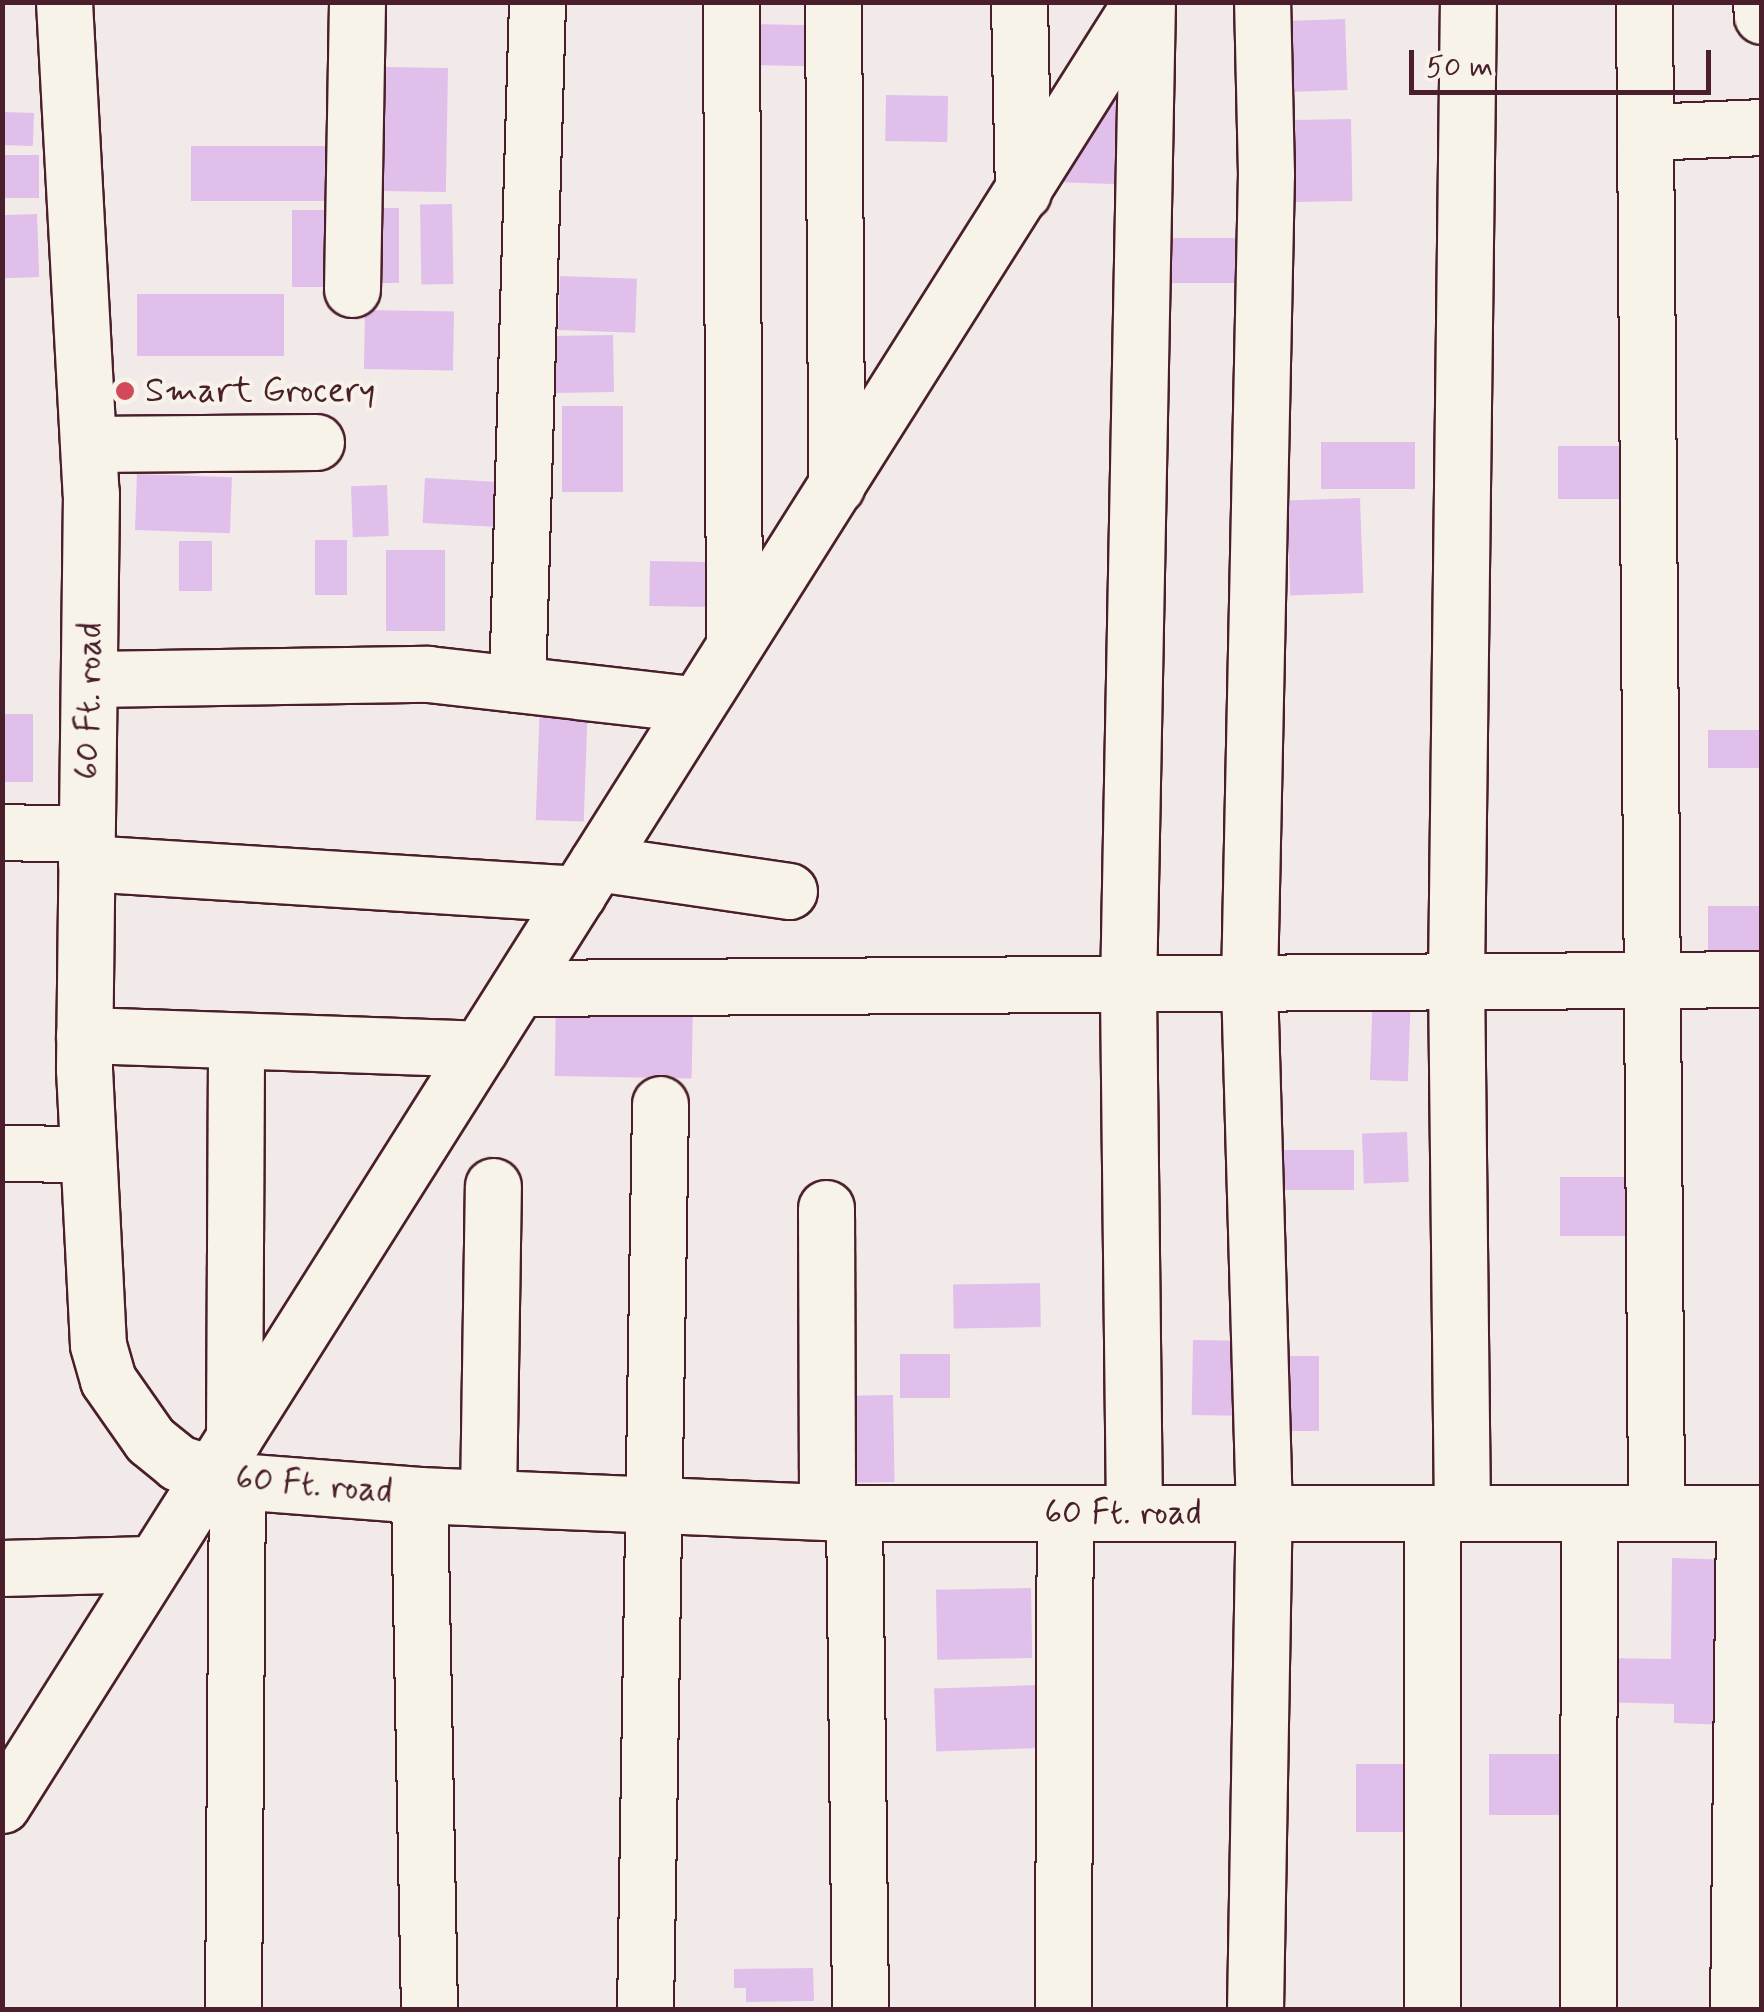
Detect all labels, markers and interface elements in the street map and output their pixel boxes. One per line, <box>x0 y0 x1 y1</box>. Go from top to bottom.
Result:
scale bar <box>1414 30 1716 92</box>
text: 50 m <box>1426 48 1493 87</box>
place label: Smart Grocery <box>145 370 375 412</box>
marker: Smart Grocery <box>114 380 136 402</box>
street label: 60 Ft. road <box>67 622 111 780</box>
street label: 60 Ft. road <box>234 1457 394 1513</box>
street label: 60 Ft. road <box>1044 1492 1202 1534</box>

